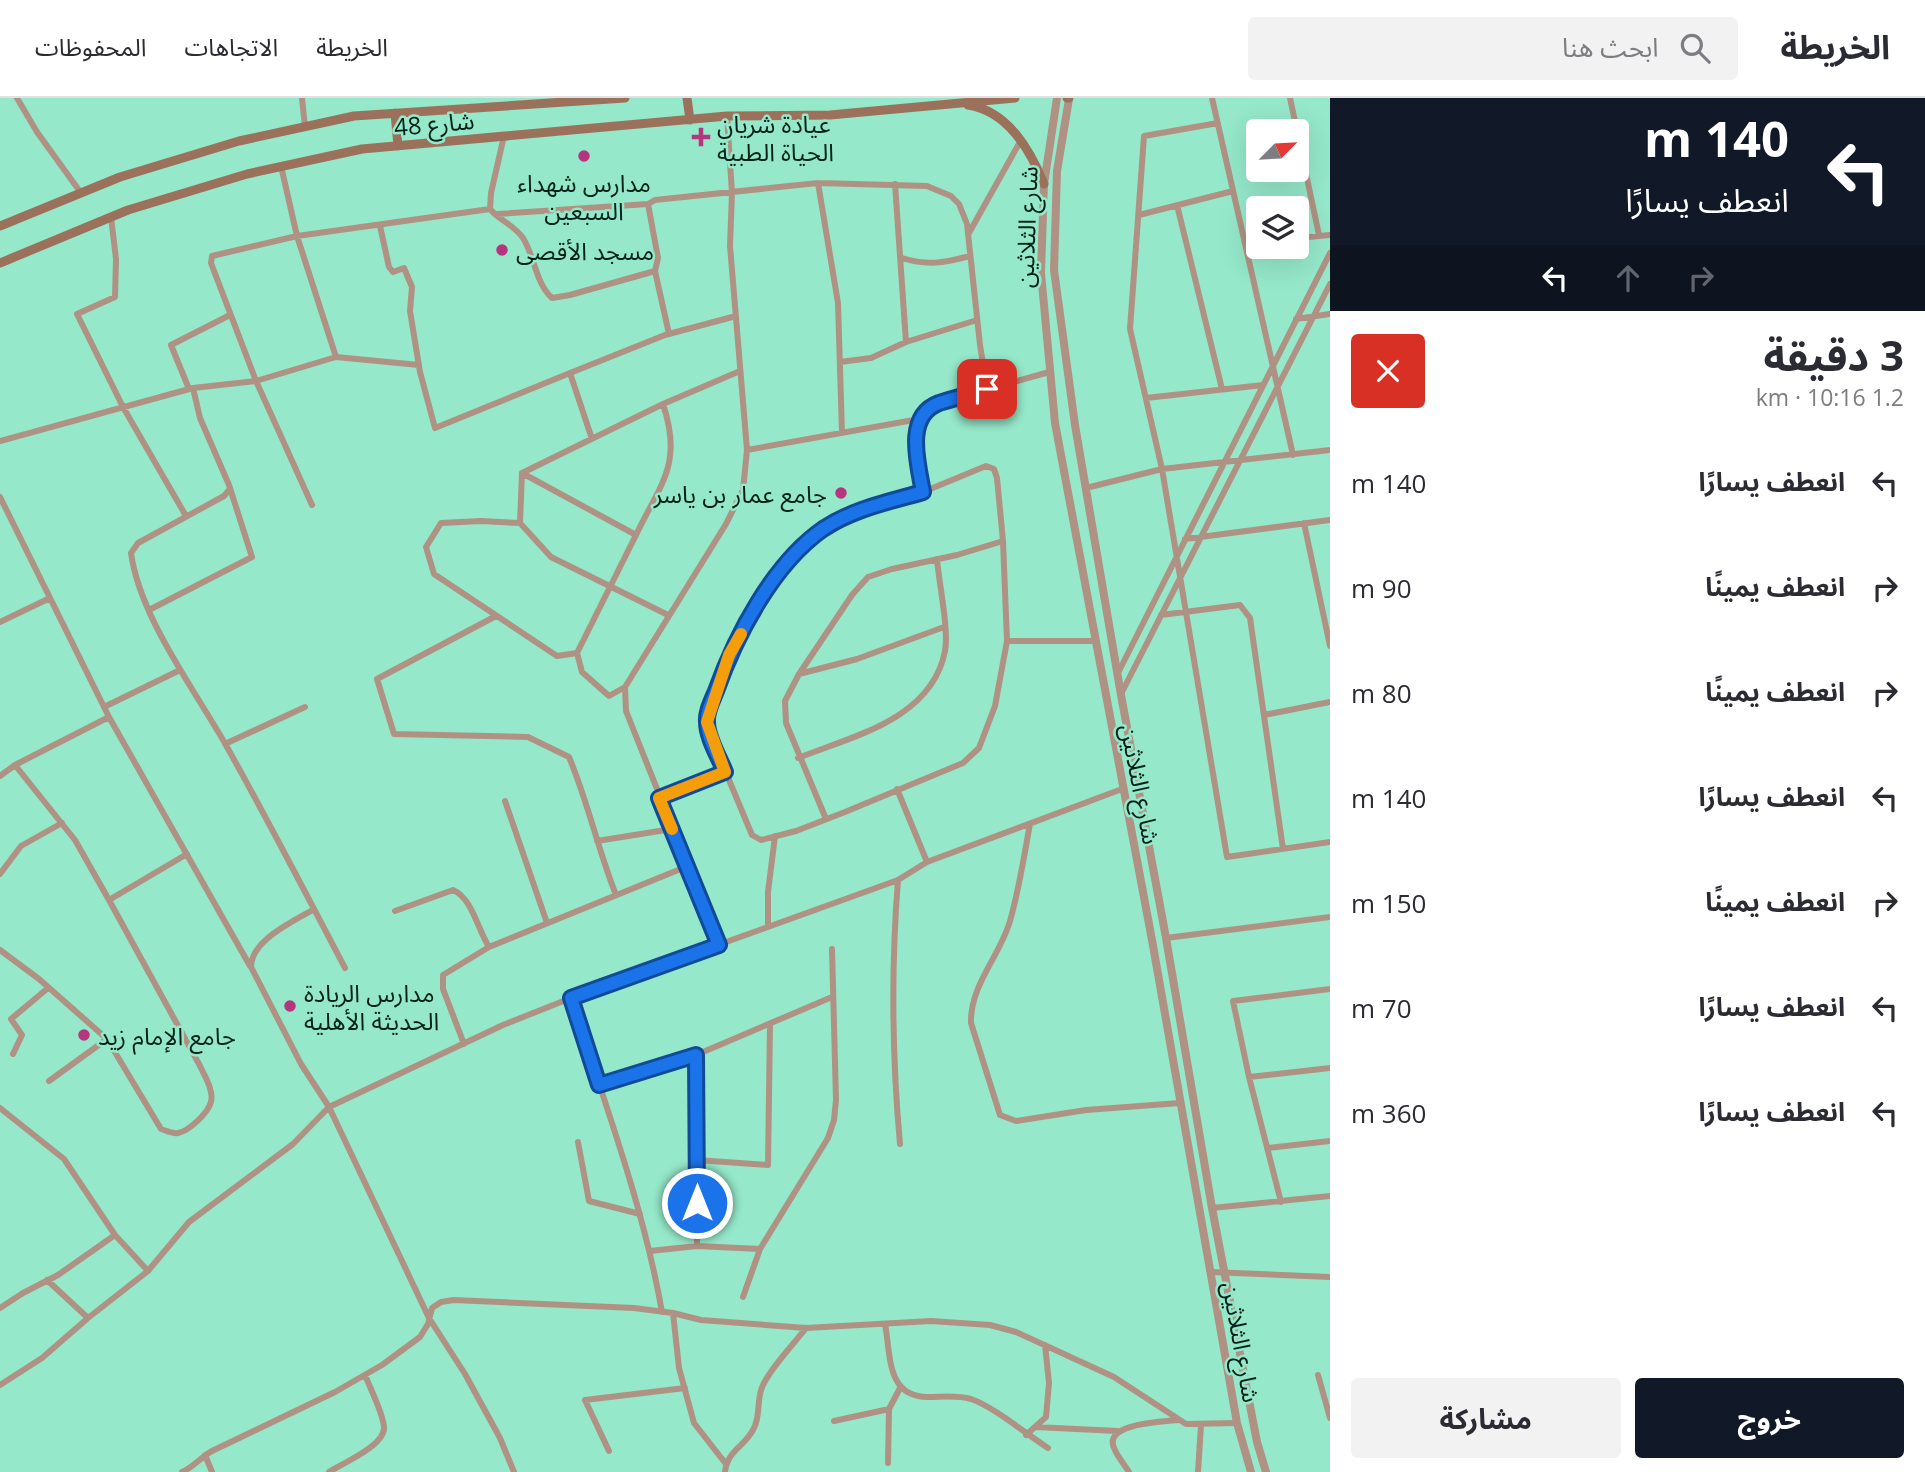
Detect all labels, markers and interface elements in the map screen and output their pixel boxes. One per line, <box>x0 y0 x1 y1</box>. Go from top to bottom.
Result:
search box <box>1248 17 1738 80</box>
text: الخريطة <box>1780 24 1890 69</box>
text: ابحث هنا <box>1562 29 1658 65</box>
icon: search <box>1676 29 1714 67</box>
text: المحفوظات <box>35 30 146 63</box>
text: الاتجاهات <box>184 30 278 63</box>
text: الخريطة <box>316 30 388 63</box>
street label: شارع 48 <box>392 103 476 145</box>
text: 140 m <box>1644 105 1789 171</box>
place label: عيادة شريان الحياة الطبية <box>717 107 834 168</box>
north arrow <box>1246 119 1309 182</box>
map controls <box>1246 119 1309 259</box>
icon: left <box>1813 126 1904 217</box>
marker: عيادة شريان الحياة الطبية <box>691 127 711 147</box>
marker: مدارس شهداء السبعين <box>576 148 592 164</box>
street label: شارع الثلاثين <box>1007 165 1047 289</box>
place label: مدارس شهداء السبعين <box>517 166 651 227</box>
text: انعطف يسارًا <box>1625 178 1789 221</box>
button: layers <box>1246 196 1309 259</box>
place label: مسجد الأقصى <box>516 234 654 267</box>
marker: مسجد الأقصى <box>494 242 510 258</box>
icon: left <box>1536 259 1574 297</box>
icon: ahead <box>1609 259 1647 297</box>
icon: right <box>1682 259 1720 297</box>
text: 3 دقيقة <box>1763 326 1904 383</box>
button: close <box>1351 334 1425 408</box>
pin <box>957 359 1017 419</box>
icon: arrive <box>968 370 1006 408</box>
text: 1.2 km · 10:16 <box>1756 381 1904 413</box>
text: انعطف يسارًا <box>1699 463 1845 499</box>
icon: left <box>1866 464 1904 502</box>
text: 140 m <box>1351 465 1426 501</box>
place label: جامع عمار بن ياسر <box>653 477 827 512</box>
marker: جامع عمار بن ياسر <box>833 485 849 501</box>
text: انعطف يمينًا <box>1705 568 1845 604</box>
icon: right <box>1866 569 1904 607</box>
text: 90 m <box>1351 570 1412 606</box>
text: انعطف يمينًا <box>1705 673 1845 709</box>
icon: right <box>1866 674 1904 712</box>
text: 80 m <box>1351 675 1412 711</box>
street label: شارع الثلاثين <box>1111 721 1169 847</box>
text: انعطف يسارًا <box>1699 778 1845 814</box>
icon: left <box>1866 779 1904 817</box>
text: 140 m <box>1351 780 1426 816</box>
text: انعطف يمينًا <box>1705 883 1845 919</box>
icon: right <box>1866 884 1904 922</box>
text: 150 m <box>1351 885 1426 921</box>
place label: مدارس الريادة الحديثة الأهلية <box>304 976 439 1037</box>
text: انعطف يسارًا <box>1699 988 1845 1024</box>
icon: left <box>1866 989 1904 1027</box>
text: 70 m <box>1351 990 1412 1026</box>
marker: مدارس الريادة الحديثة الأهلية <box>282 998 298 1014</box>
place label: جامع الإمام زيد <box>98 1019 236 1055</box>
marker: جامع الإمام زيد <box>76 1027 92 1043</box>
text: انعطف يسارًا <box>1699 1093 1845 1129</box>
icon: left <box>1866 1094 1904 1132</box>
text: 360 m <box>1351 1095 1426 1131</box>
position arrow <box>660 1166 734 1240</box>
street label: شارع الثلاثين <box>1213 1279 1269 1405</box>
button: مشاركة <box>1351 1378 1621 1458</box>
button: خروج <box>1635 1378 1904 1458</box>

